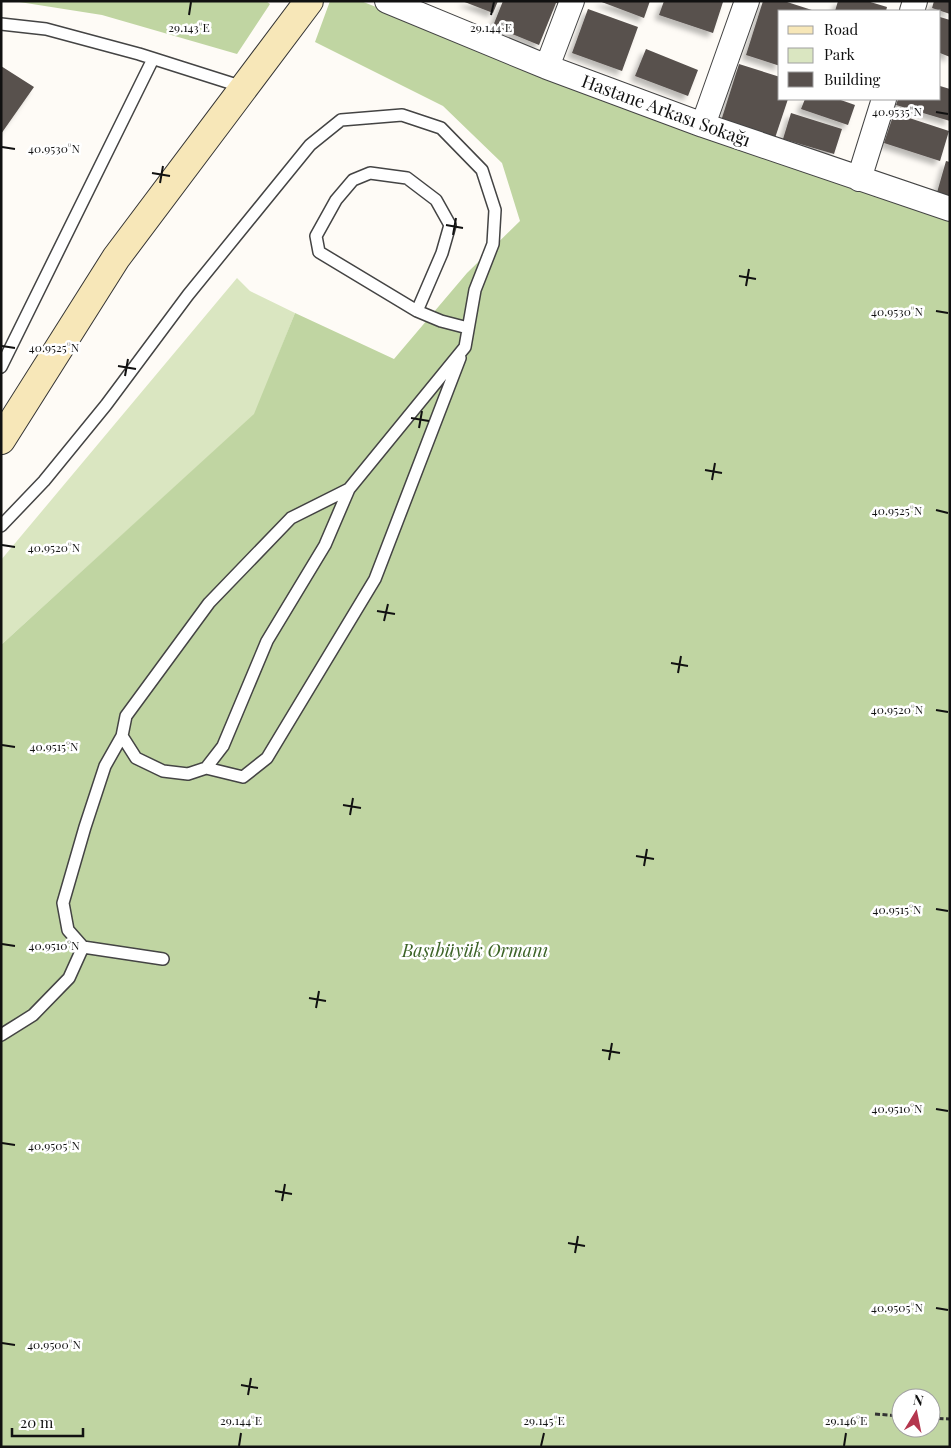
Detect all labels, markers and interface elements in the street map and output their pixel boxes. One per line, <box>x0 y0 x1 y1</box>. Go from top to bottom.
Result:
legend <box>778 10 941 100</box>
text: 29.143°E <box>168 19 210 35</box>
text: 29.144°E <box>470 19 512 35</box>
text: Road <box>824 19 858 39</box>
text: Park <box>824 44 856 64</box>
street label: Hastane Arkası Sokağı <box>579 68 754 152</box>
text: Building <box>824 69 881 89</box>
text: 40.9535°N <box>872 103 923 119</box>
text: 40.9530°N <box>28 140 80 156</box>
text: 40.9530°N <box>871 303 923 319</box>
text: 40.9525°N <box>29 339 80 355</box>
text: 40.9525°N <box>872 502 923 518</box>
text: 40.9520°N <box>28 539 81 555</box>
text: 40.9520°N <box>871 701 924 717</box>
text: 40.9515°N <box>30 738 79 754</box>
text: 40.9515°N <box>873 901 922 917</box>
text: 40.9510°N <box>29 937 80 953</box>
park label: Başıbüyük Ormanı <box>401 938 548 962</box>
text: 40.9510°N <box>872 1100 923 1116</box>
text: 40.9505°N <box>28 1137 80 1153</box>
text: 40.9505°N <box>871 1299 923 1315</box>
text: 40.9500°N <box>27 1336 81 1352</box>
north arrow <box>891 1388 941 1438</box>
text: N <box>912 1389 925 1410</box>
scale bar <box>12 1406 84 1438</box>
text: 20 m <box>20 1412 54 1432</box>
text: 29.144°E <box>220 1412 262 1428</box>
text: 29.145°E <box>523 1412 565 1428</box>
text: 29.146°E <box>825 1412 867 1428</box>

